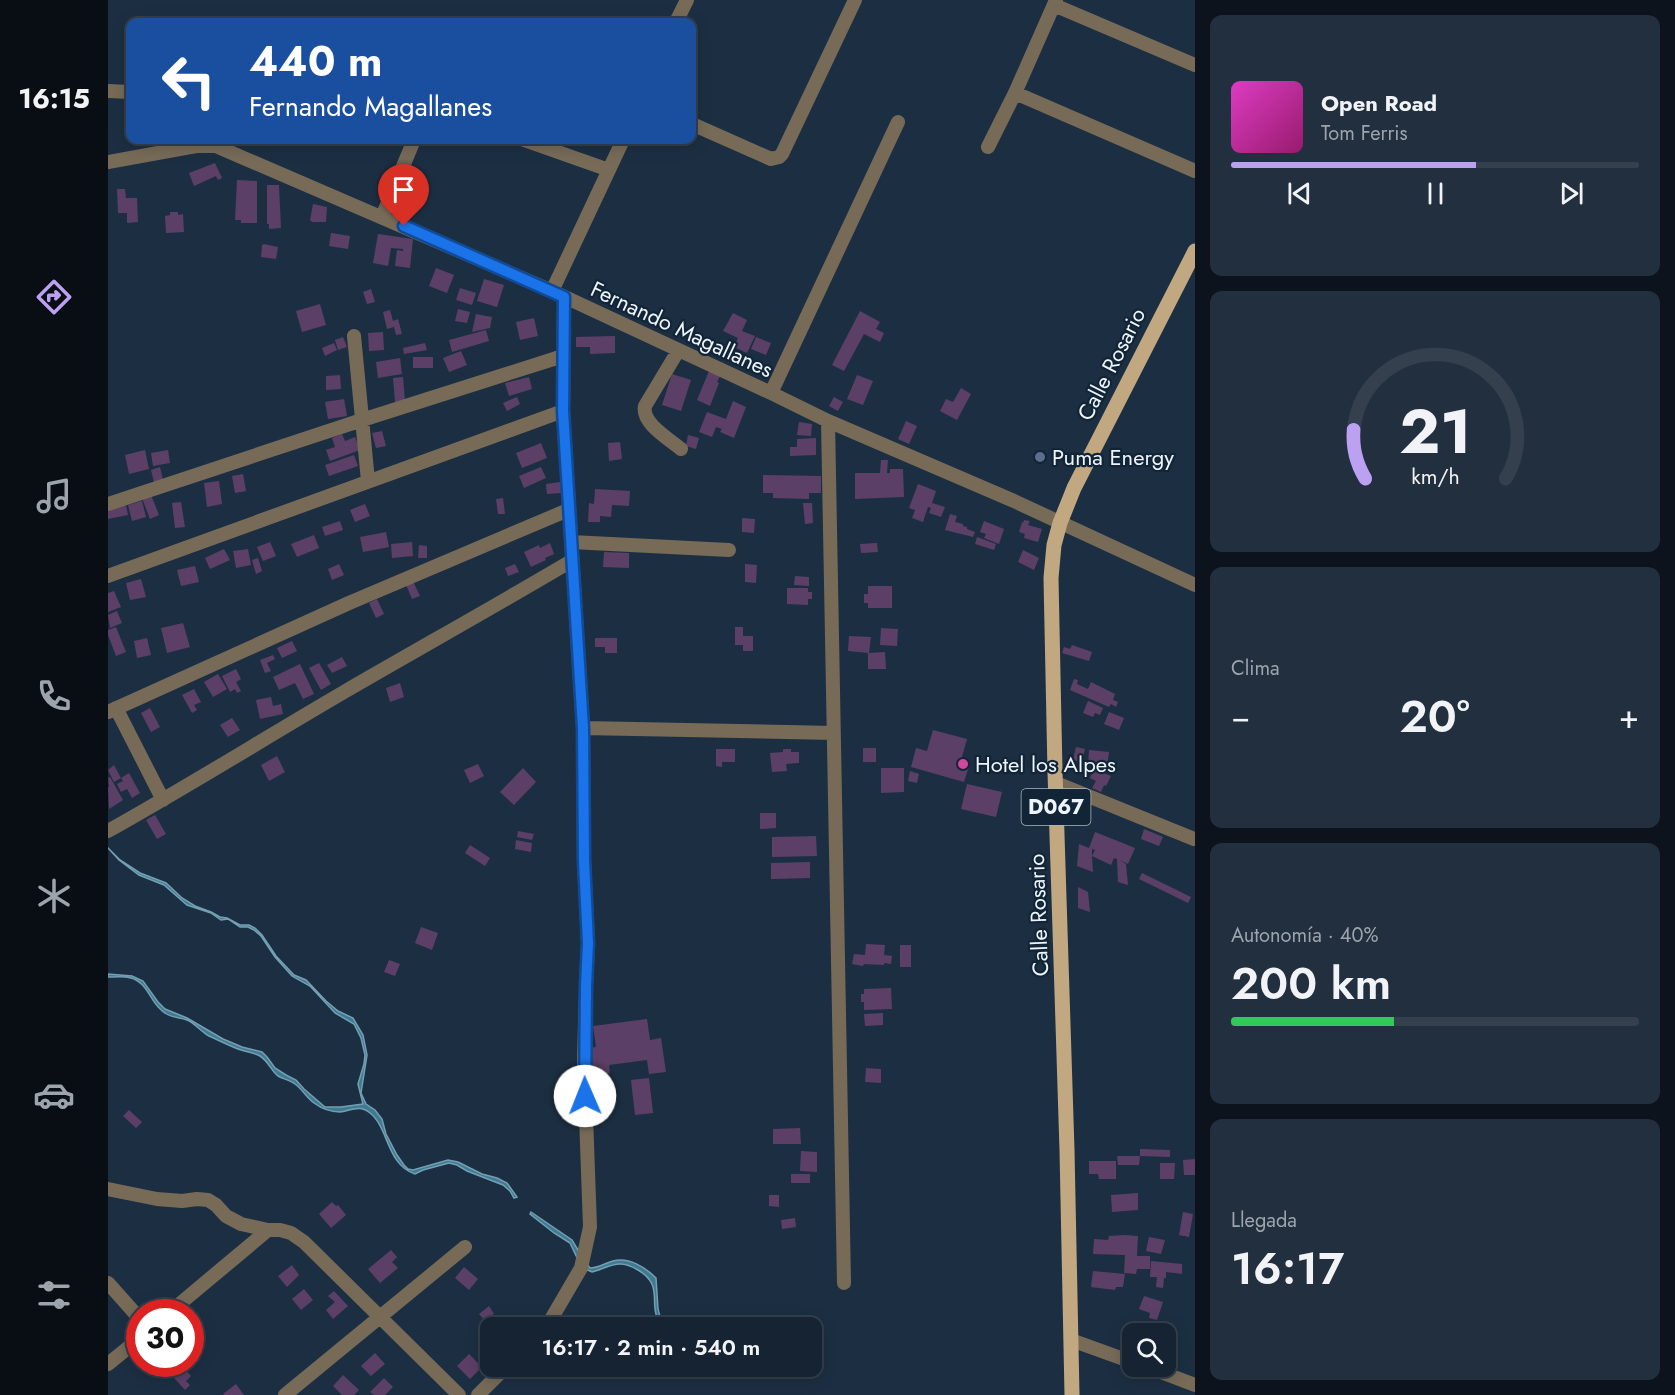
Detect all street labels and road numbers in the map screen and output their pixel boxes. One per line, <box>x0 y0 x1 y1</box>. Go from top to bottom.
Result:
street label: Fernando Magallanes <box>585 273 779 385</box>
street label: Calle Rosario <box>1069 302 1153 426</box>
road number: D067 <box>1022 789 1090 825</box>
street label: Calle Rosario <box>1020 853 1056 977</box>

